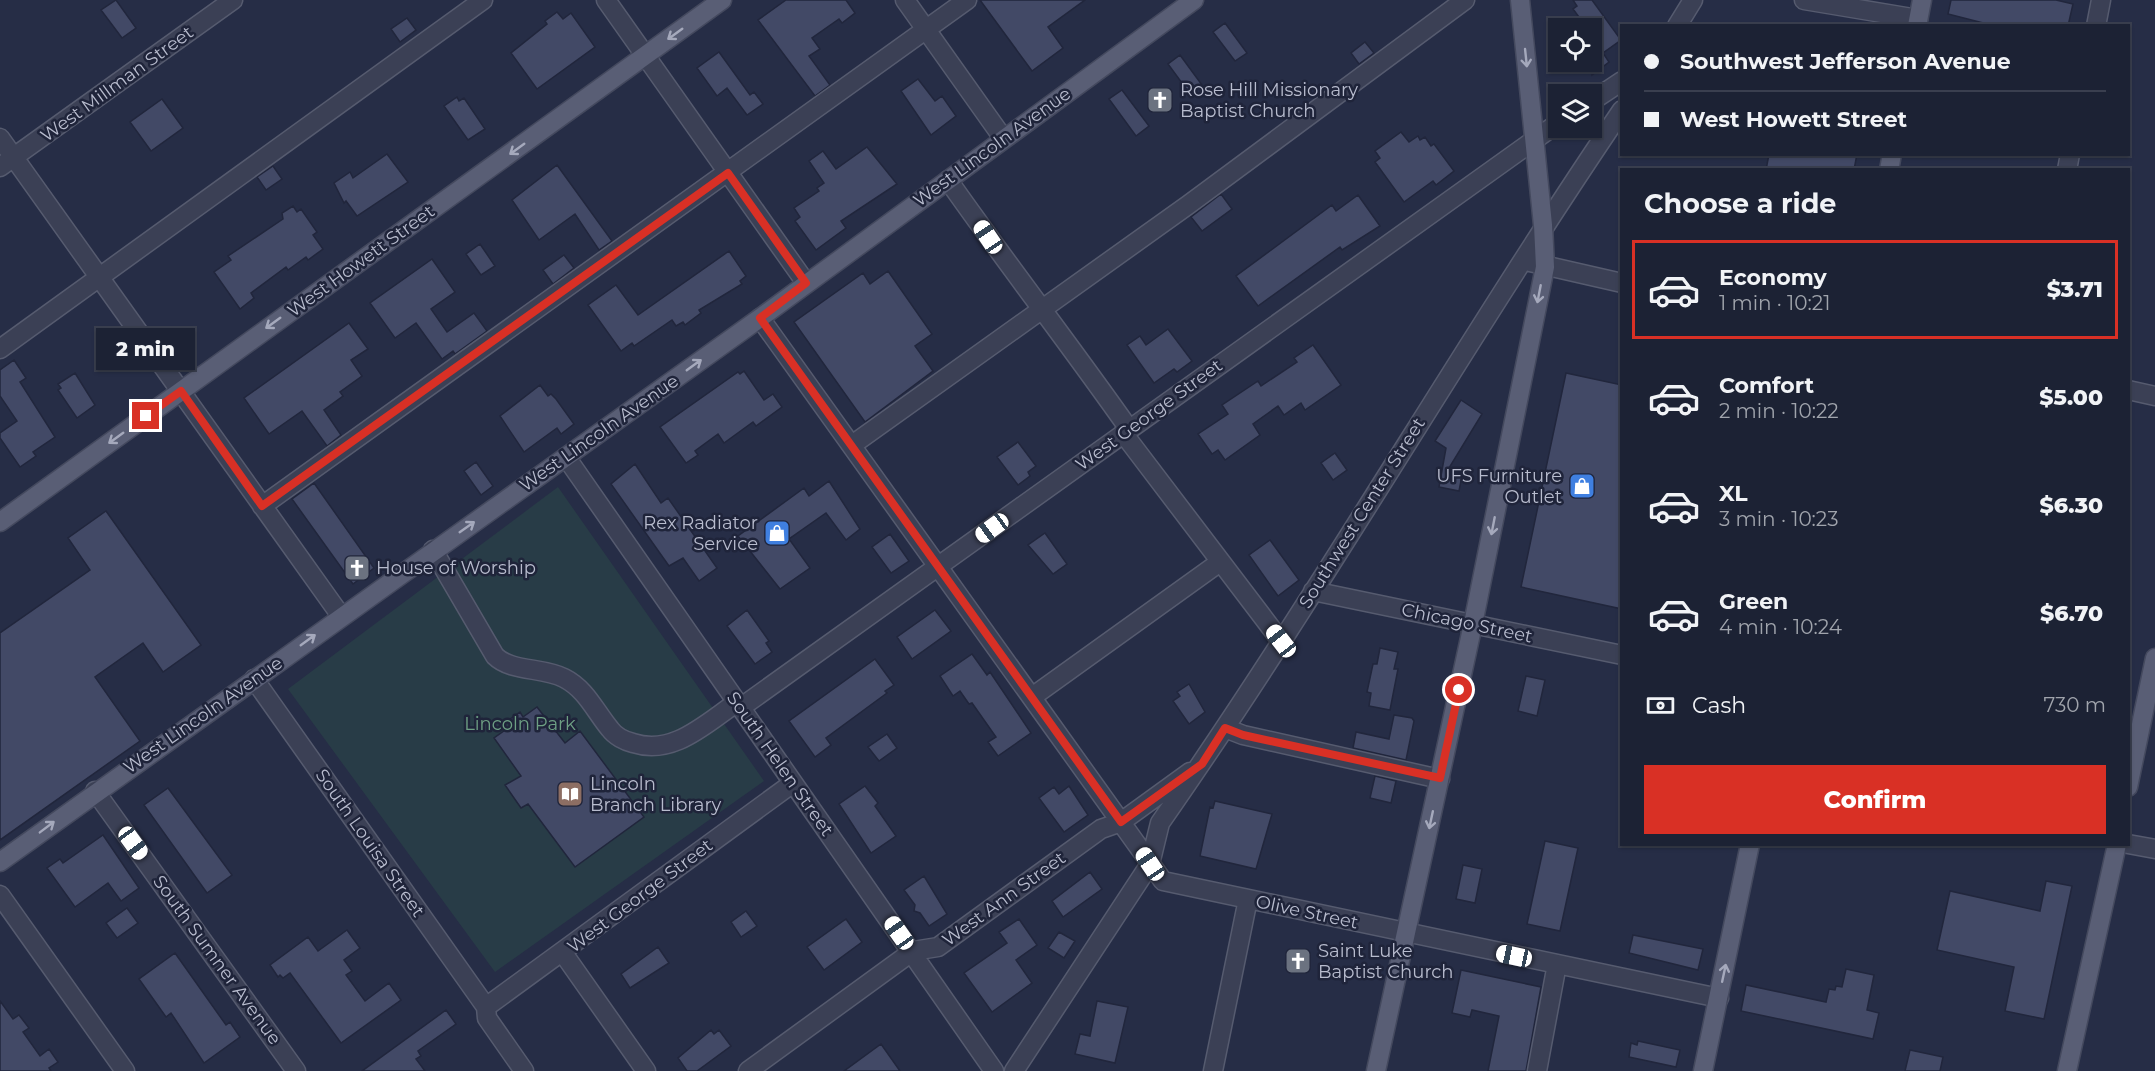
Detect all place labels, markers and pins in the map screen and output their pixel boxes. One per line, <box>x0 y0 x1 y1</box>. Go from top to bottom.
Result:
place label: Rose Hill Missionary Baptist Church <box>1180 79 1358 122</box>
church icon: Rose Hill Missionary Baptist Church <box>1145 85 1175 115</box>
place label: UFS Furniture Outlet <box>1436 465 1562 508</box>
shop icon: UFS Furniture Outlet <box>1567 471 1597 501</box>
place label: Rex Radiator Service <box>643 512 758 555</box>
shop icon: Rex Radiator Service <box>762 518 792 548</box>
church icon: House of Worship <box>342 553 372 583</box>
place label: House of Worship <box>376 557 536 579</box>
place label: Lincoln Branch Library <box>590 773 722 816</box>
library icon: Lincoln Branch Library <box>555 779 585 809</box>
place label: Saint Luke Baptist Church <box>1318 940 1454 983</box>
church icon: Saint Luke Baptist Church <box>1283 946 1313 976</box>

